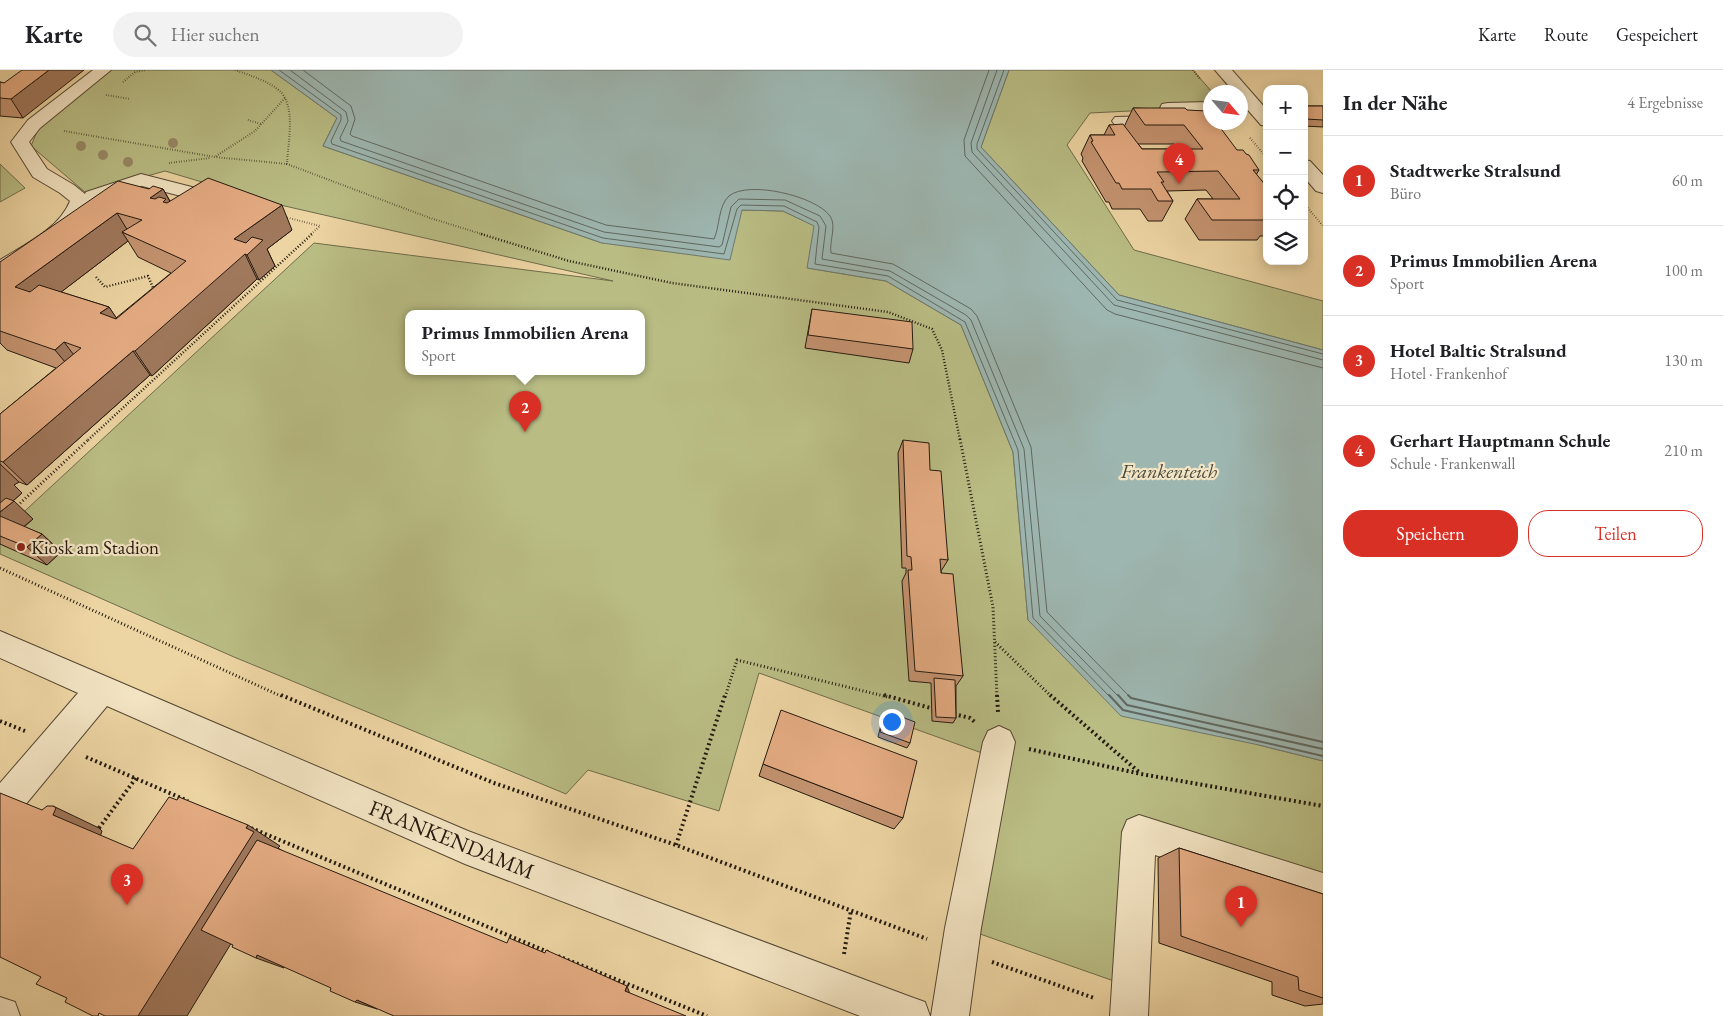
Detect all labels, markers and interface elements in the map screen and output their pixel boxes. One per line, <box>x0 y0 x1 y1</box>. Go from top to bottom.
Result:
search box <box>113 12 463 57</box>
text: Karte <box>25 19 83 50</box>
icon: search <box>131 21 159 49</box>
text: Hier suchen <box>171 22 260 47</box>
text: Karte <box>1478 23 1516 46</box>
text: Route <box>1544 23 1588 46</box>
text: Gespeichert <box>1616 23 1698 46</box>
north arrow <box>1203 85 1248 130</box>
map controls <box>1263 85 1308 265</box>
button: + <box>1263 85 1308 130</box>
text: In der Nähe <box>1343 89 1448 116</box>
text: 4 Ergebnisse <box>1627 92 1703 113</box>
button: − <box>1263 130 1308 175</box>
pin: 4 <box>1163 143 1195 184</box>
text: Stadtwerke Stralsund <box>1390 158 1561 183</box>
text: 1 <box>1355 170 1363 191</box>
text: 60 m <box>1672 170 1703 191</box>
button: locate <box>1263 175 1308 220</box>
text: Büro <box>1390 183 1421 204</box>
button: layers <box>1263 220 1308 265</box>
text: Primus Immobilien Arena <box>1390 248 1597 273</box>
text: 2 <box>1355 260 1363 281</box>
text: 100 m <box>1664 260 1703 281</box>
text: Sport <box>1390 273 1424 294</box>
popup <box>405 310 645 375</box>
text: Primus Immobilien Arena <box>421 320 629 345</box>
text: Hotel Baltic Stralsund <box>1390 338 1567 363</box>
text: Sport <box>421 345 455 366</box>
text: 3 <box>1355 350 1363 371</box>
text: 130 m <box>1664 350 1703 371</box>
text: Hotel · Frankenhof <box>1390 363 1507 384</box>
pin: 2 <box>509 391 541 432</box>
text: Gerhart Hauptmann Schule <box>1390 428 1610 453</box>
text: 4 <box>1355 440 1363 461</box>
text: 210 m <box>1664 440 1703 461</box>
text: Schule · Frankenwall <box>1390 453 1515 474</box>
water label: Frankenteich <box>1120 458 1218 484</box>
button: Speichern <box>1343 510 1518 557</box>
button: Teilen <box>1528 510 1703 557</box>
place label: Kiosk am Stadion <box>31 535 159 560</box>
marker: Kiosk am Stadion <box>15 541 27 553</box>
your location <box>879 709 905 735</box>
street label: FRANKENDAMM <box>365 793 539 886</box>
pin: 3 <box>111 864 143 905</box>
pin: 1 <box>1225 886 1257 927</box>

